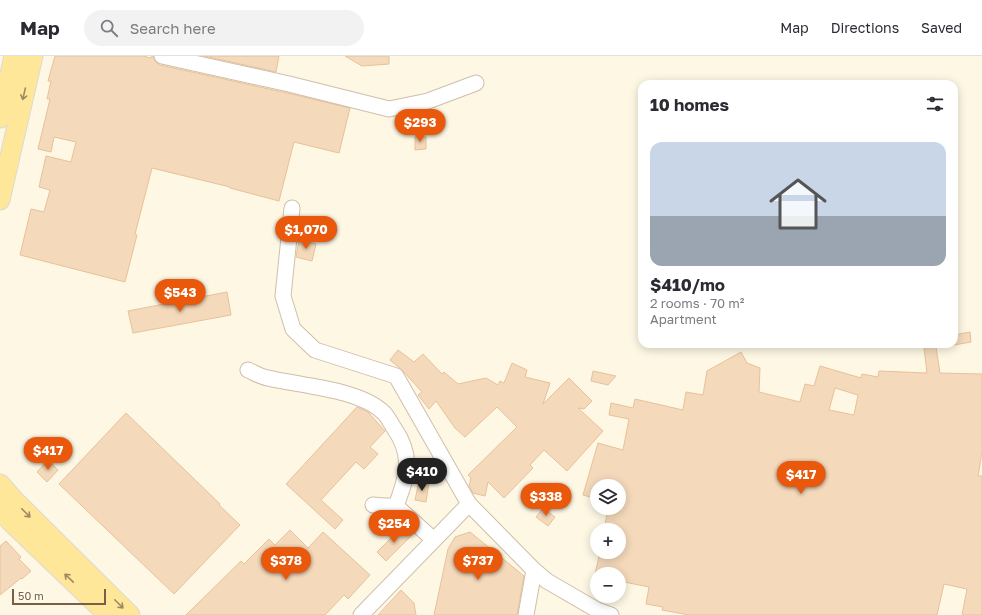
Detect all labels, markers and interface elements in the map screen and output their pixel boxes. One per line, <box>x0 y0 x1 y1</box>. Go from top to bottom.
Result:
search box <box>84 10 364 46</box>
text: Map <box>20 16 60 39</box>
icon: search <box>98 17 120 39</box>
text: Search here <box>130 19 216 37</box>
text: Map <box>780 19 809 36</box>
text: Directions <box>831 19 899 36</box>
text: Saved <box>921 19 962 36</box>
one-way arrow <box>20 87 28 100</box>
icon: filters <box>924 93 946 115</box>
text: 10 homes <box>650 94 729 115</box>
pin: $293 <box>396 109 444 143</box>
text: $293 <box>404 114 436 130</box>
icon: home <box>762 168 834 240</box>
pin: $1,070 <box>273 216 339 250</box>
text: $1,070 <box>284 221 328 237</box>
text: $410/mo <box>650 274 725 295</box>
pin: $543 <box>156 279 204 313</box>
text: $543 <box>164 284 196 300</box>
text: 2 rooms · 70 m² <box>650 295 745 311</box>
text: Apartment <box>650 311 717 327</box>
pin: $417 <box>24 437 72 471</box>
text: $417 <box>33 442 63 458</box>
pin: $410 <box>398 458 446 492</box>
pin: $417 <box>777 461 825 495</box>
text: $410 <box>406 463 438 479</box>
text: $417 <box>786 466 816 482</box>
map controls <box>590 479 626 603</box>
button: layers <box>590 479 626 515</box>
pin: $338 <box>522 483 570 517</box>
text: $338 <box>530 488 562 504</box>
one-way arrow <box>21 508 31 518</box>
pin: $254 <box>370 510 418 544</box>
text: $254 <box>378 515 410 531</box>
button: + <box>590 523 626 559</box>
pin: $378 <box>262 547 310 581</box>
pin: $737 <box>454 547 502 581</box>
text: $378 <box>270 552 302 568</box>
text: $737 <box>463 552 493 568</box>
button: − <box>590 567 626 603</box>
one-way arrow <box>64 573 74 583</box>
scale bar <box>12 587 106 606</box>
text: 50 m <box>18 589 44 602</box>
one-way arrow <box>114 599 124 609</box>

